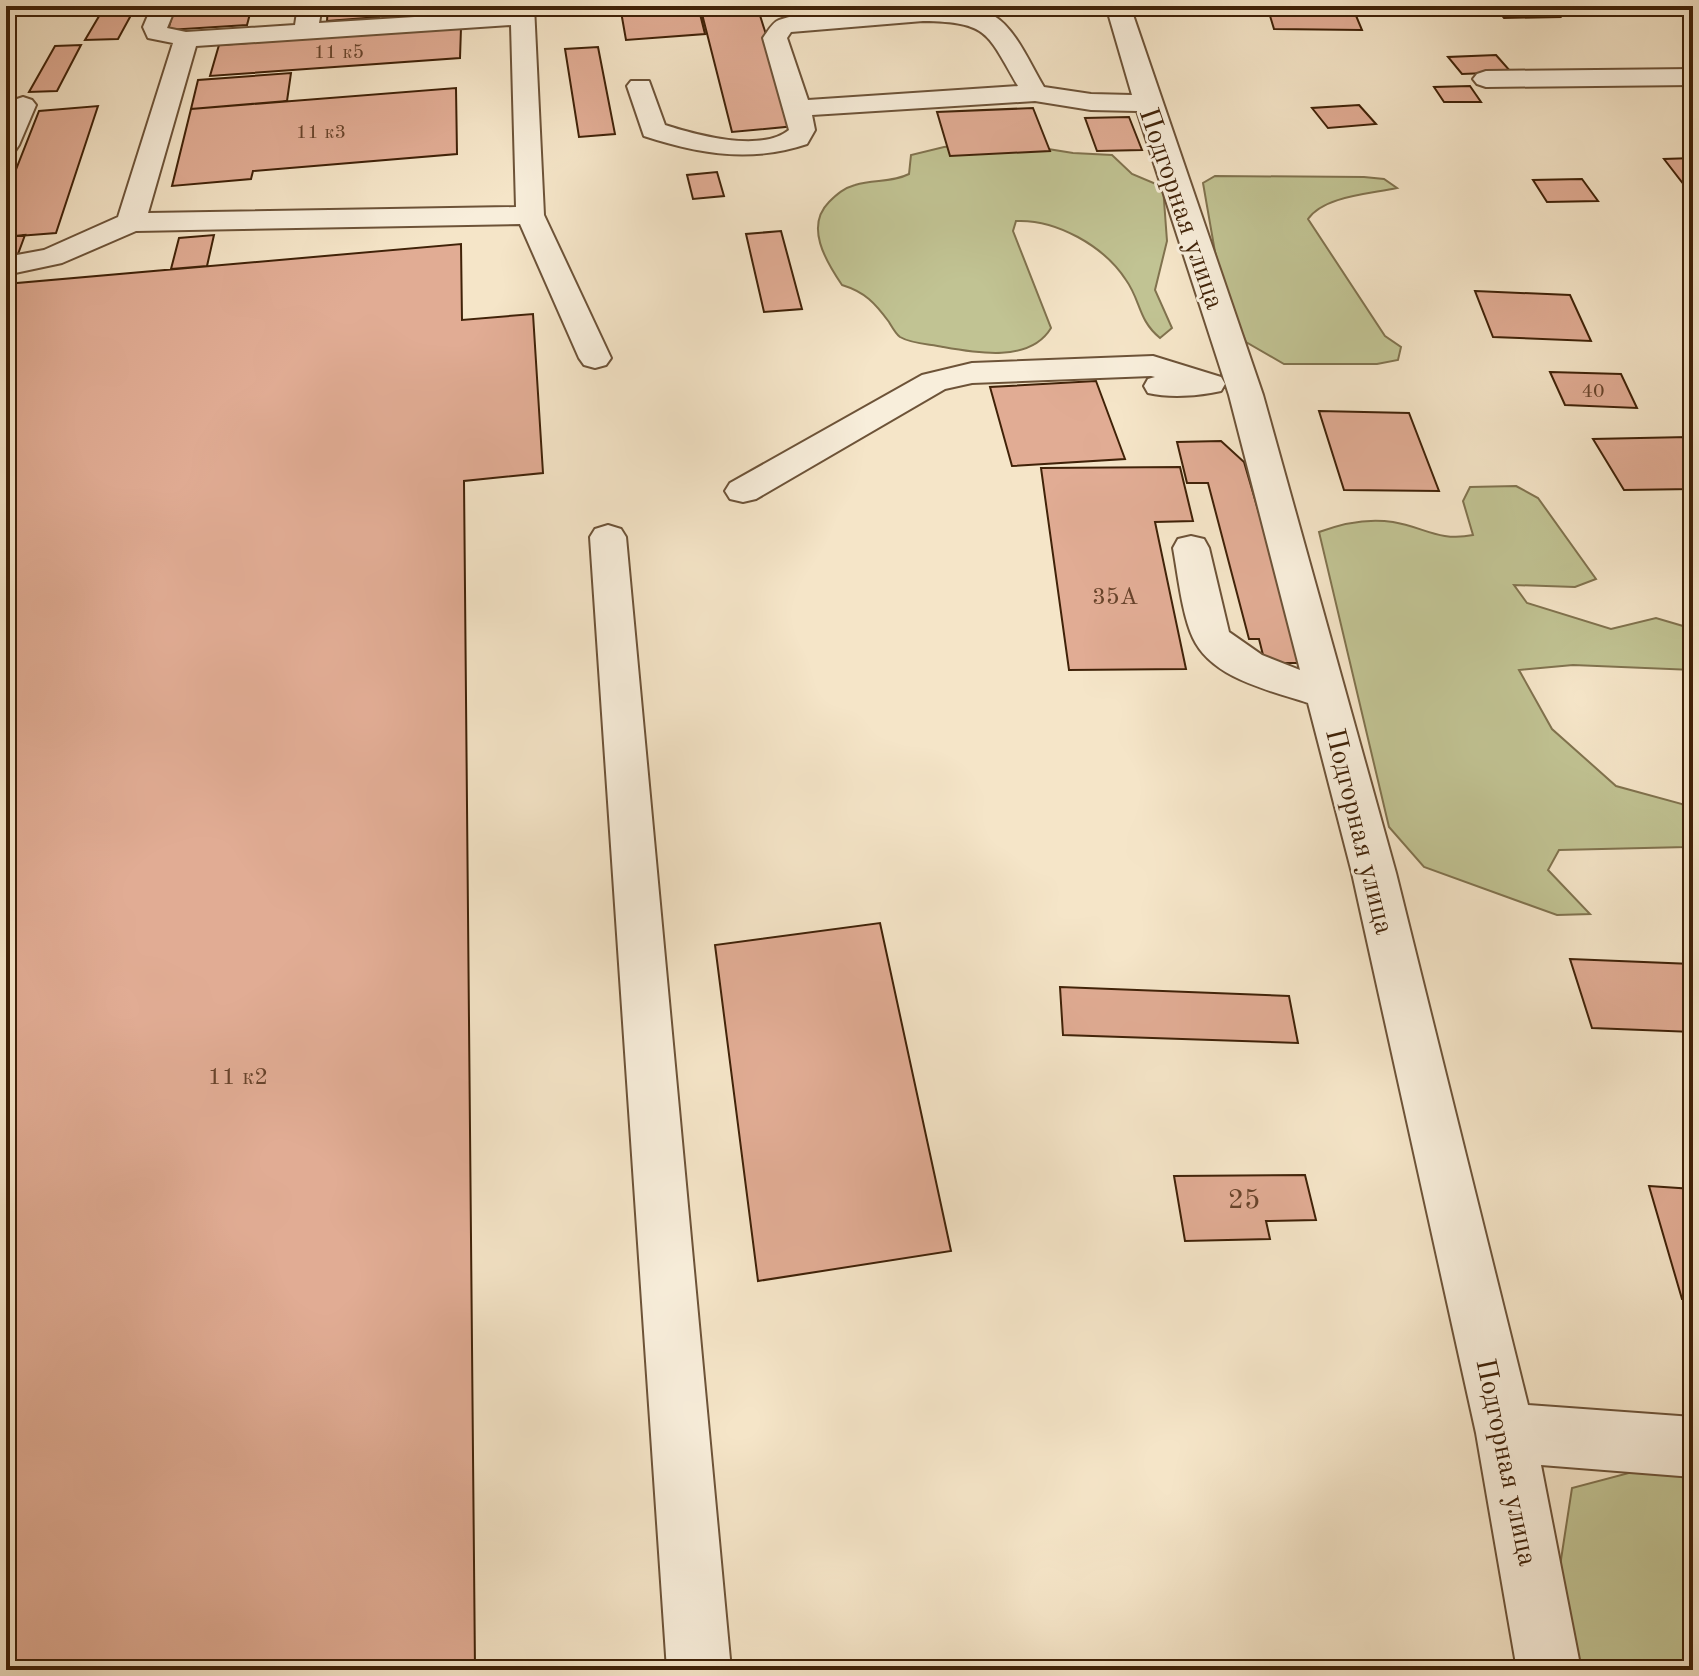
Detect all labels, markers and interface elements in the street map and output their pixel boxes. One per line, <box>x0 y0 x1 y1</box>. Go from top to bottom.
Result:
house number: 11 к5 <box>314 43 364 63</box>
street label: Подгорная улица <box>1133 105 1228 314</box>
house number: 11 к3 <box>296 123 346 143</box>
house number: 40 <box>1581 382 1605 402</box>
house number: 35А <box>1092 586 1138 610</box>
street label: Подгорная улица <box>1319 726 1397 938</box>
house number: 11 к2 <box>208 1066 268 1090</box>
house number: 25 <box>1228 1187 1260 1215</box>
street label: Подгорная улица <box>1469 1356 1541 1569</box>

